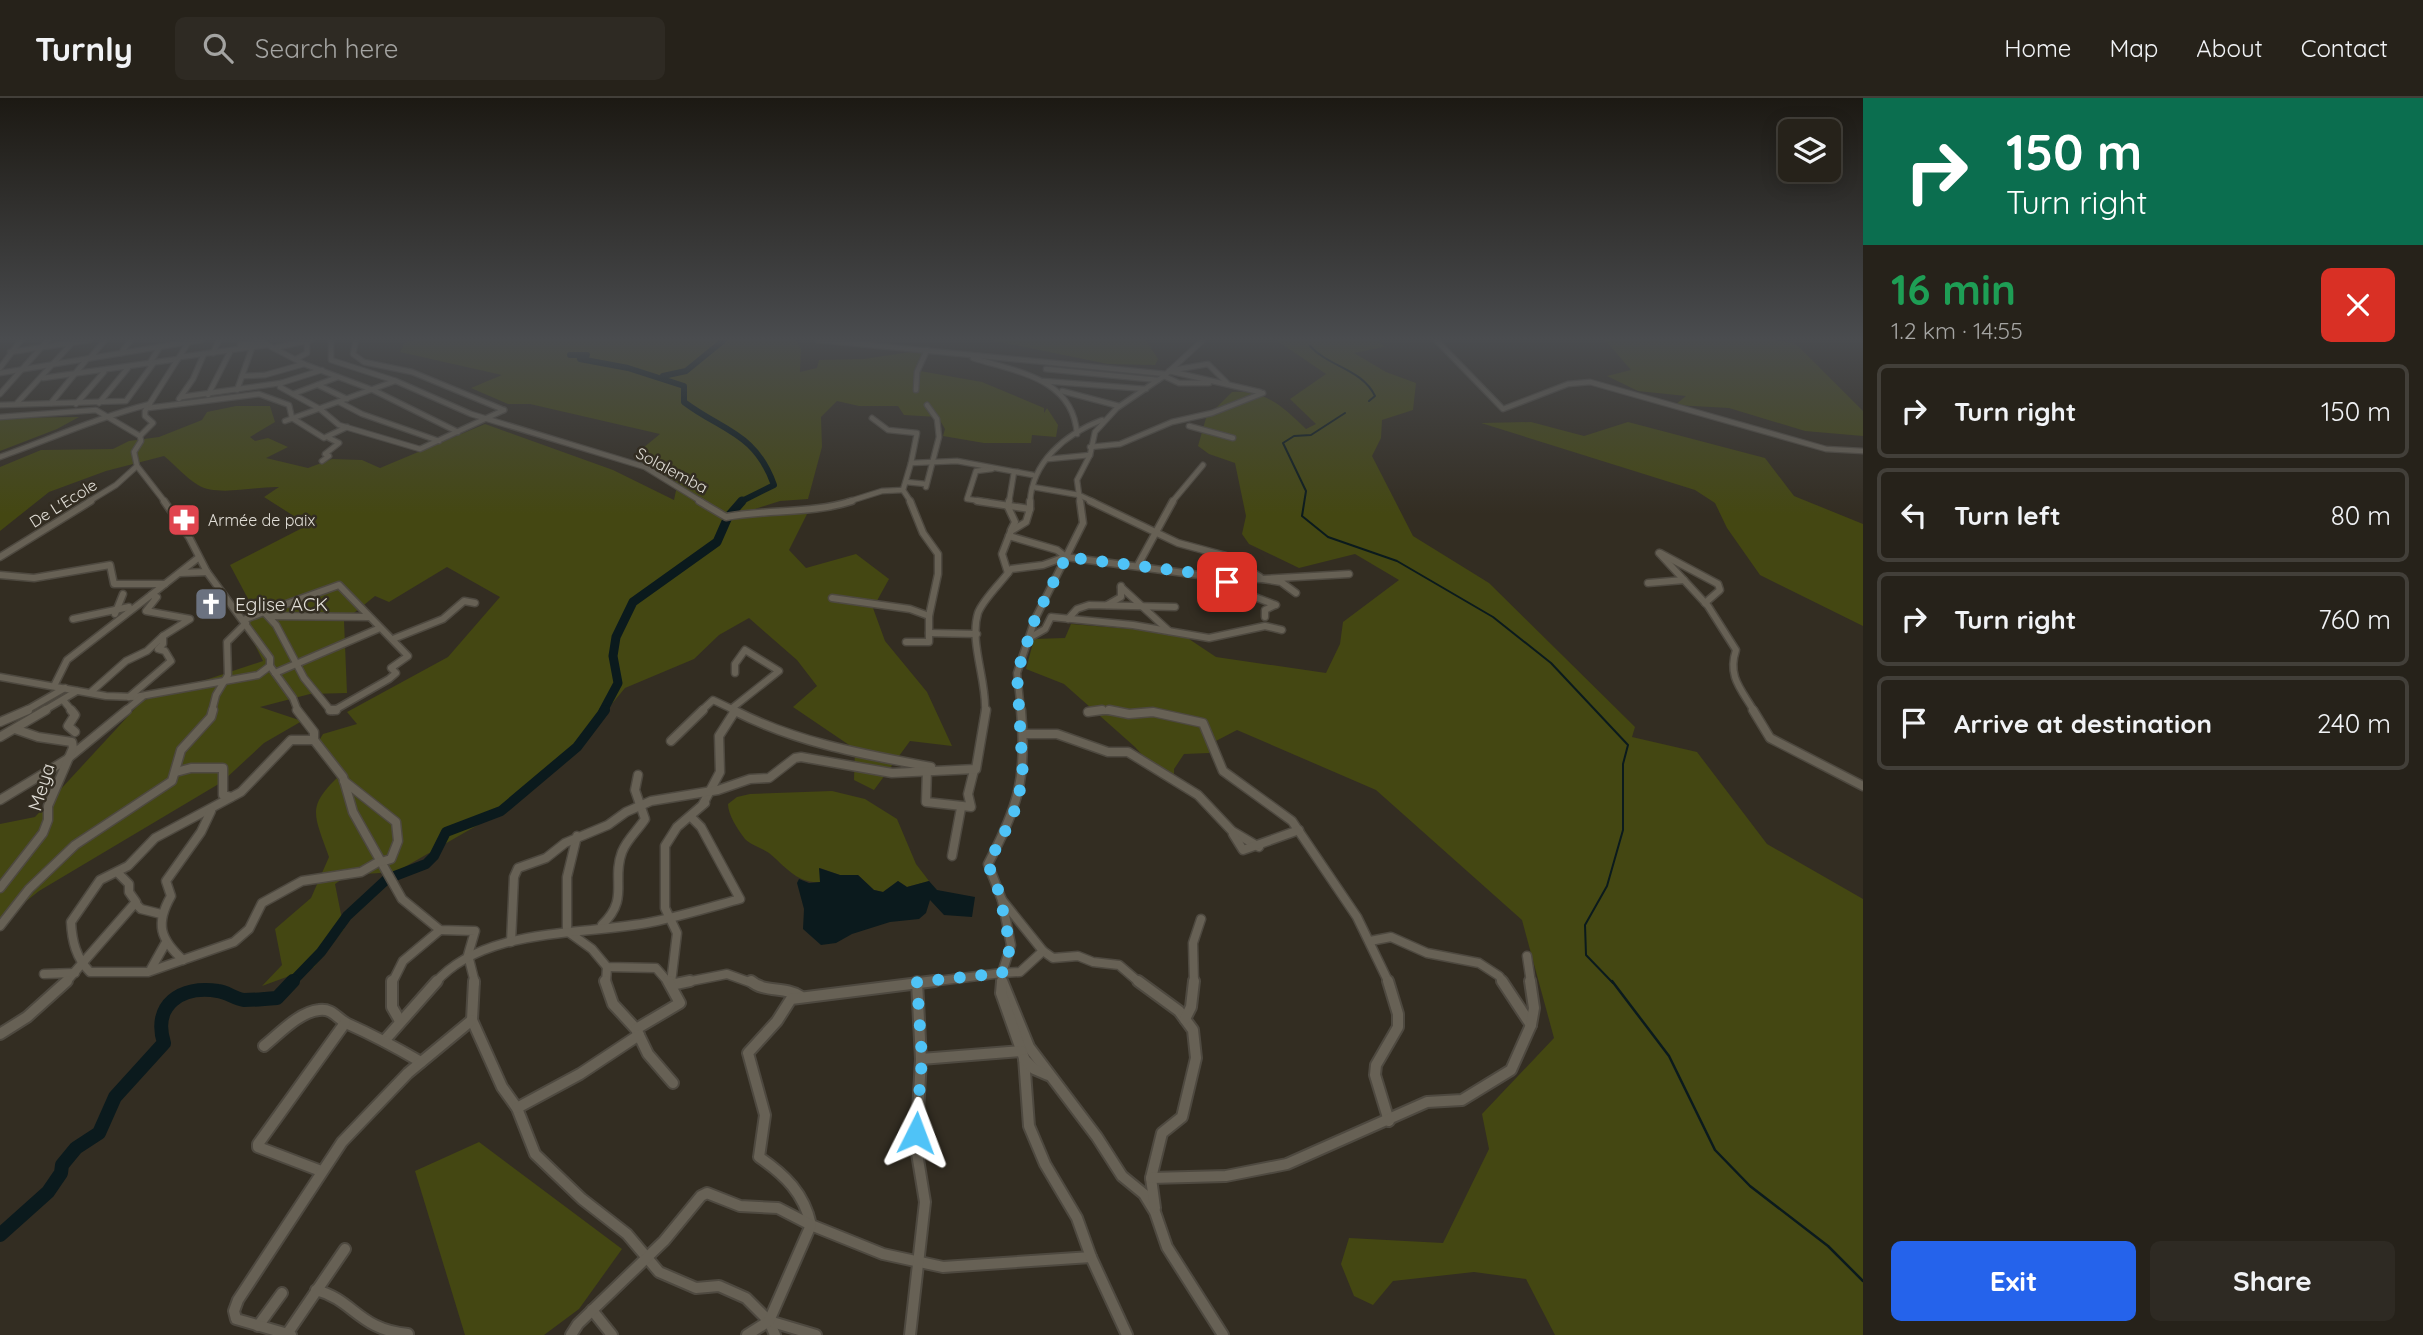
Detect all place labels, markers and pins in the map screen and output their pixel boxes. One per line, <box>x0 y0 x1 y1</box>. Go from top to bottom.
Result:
pharmacy icon: Armée de paix <box>165 501 203 539</box>
place label: Armée de paix <box>208 510 315 530</box>
pin <box>1197 552 1257 612</box>
church icon: Eglise ACK <box>192 585 230 623</box>
place label: Eglise ACK <box>235 592 328 616</box>

